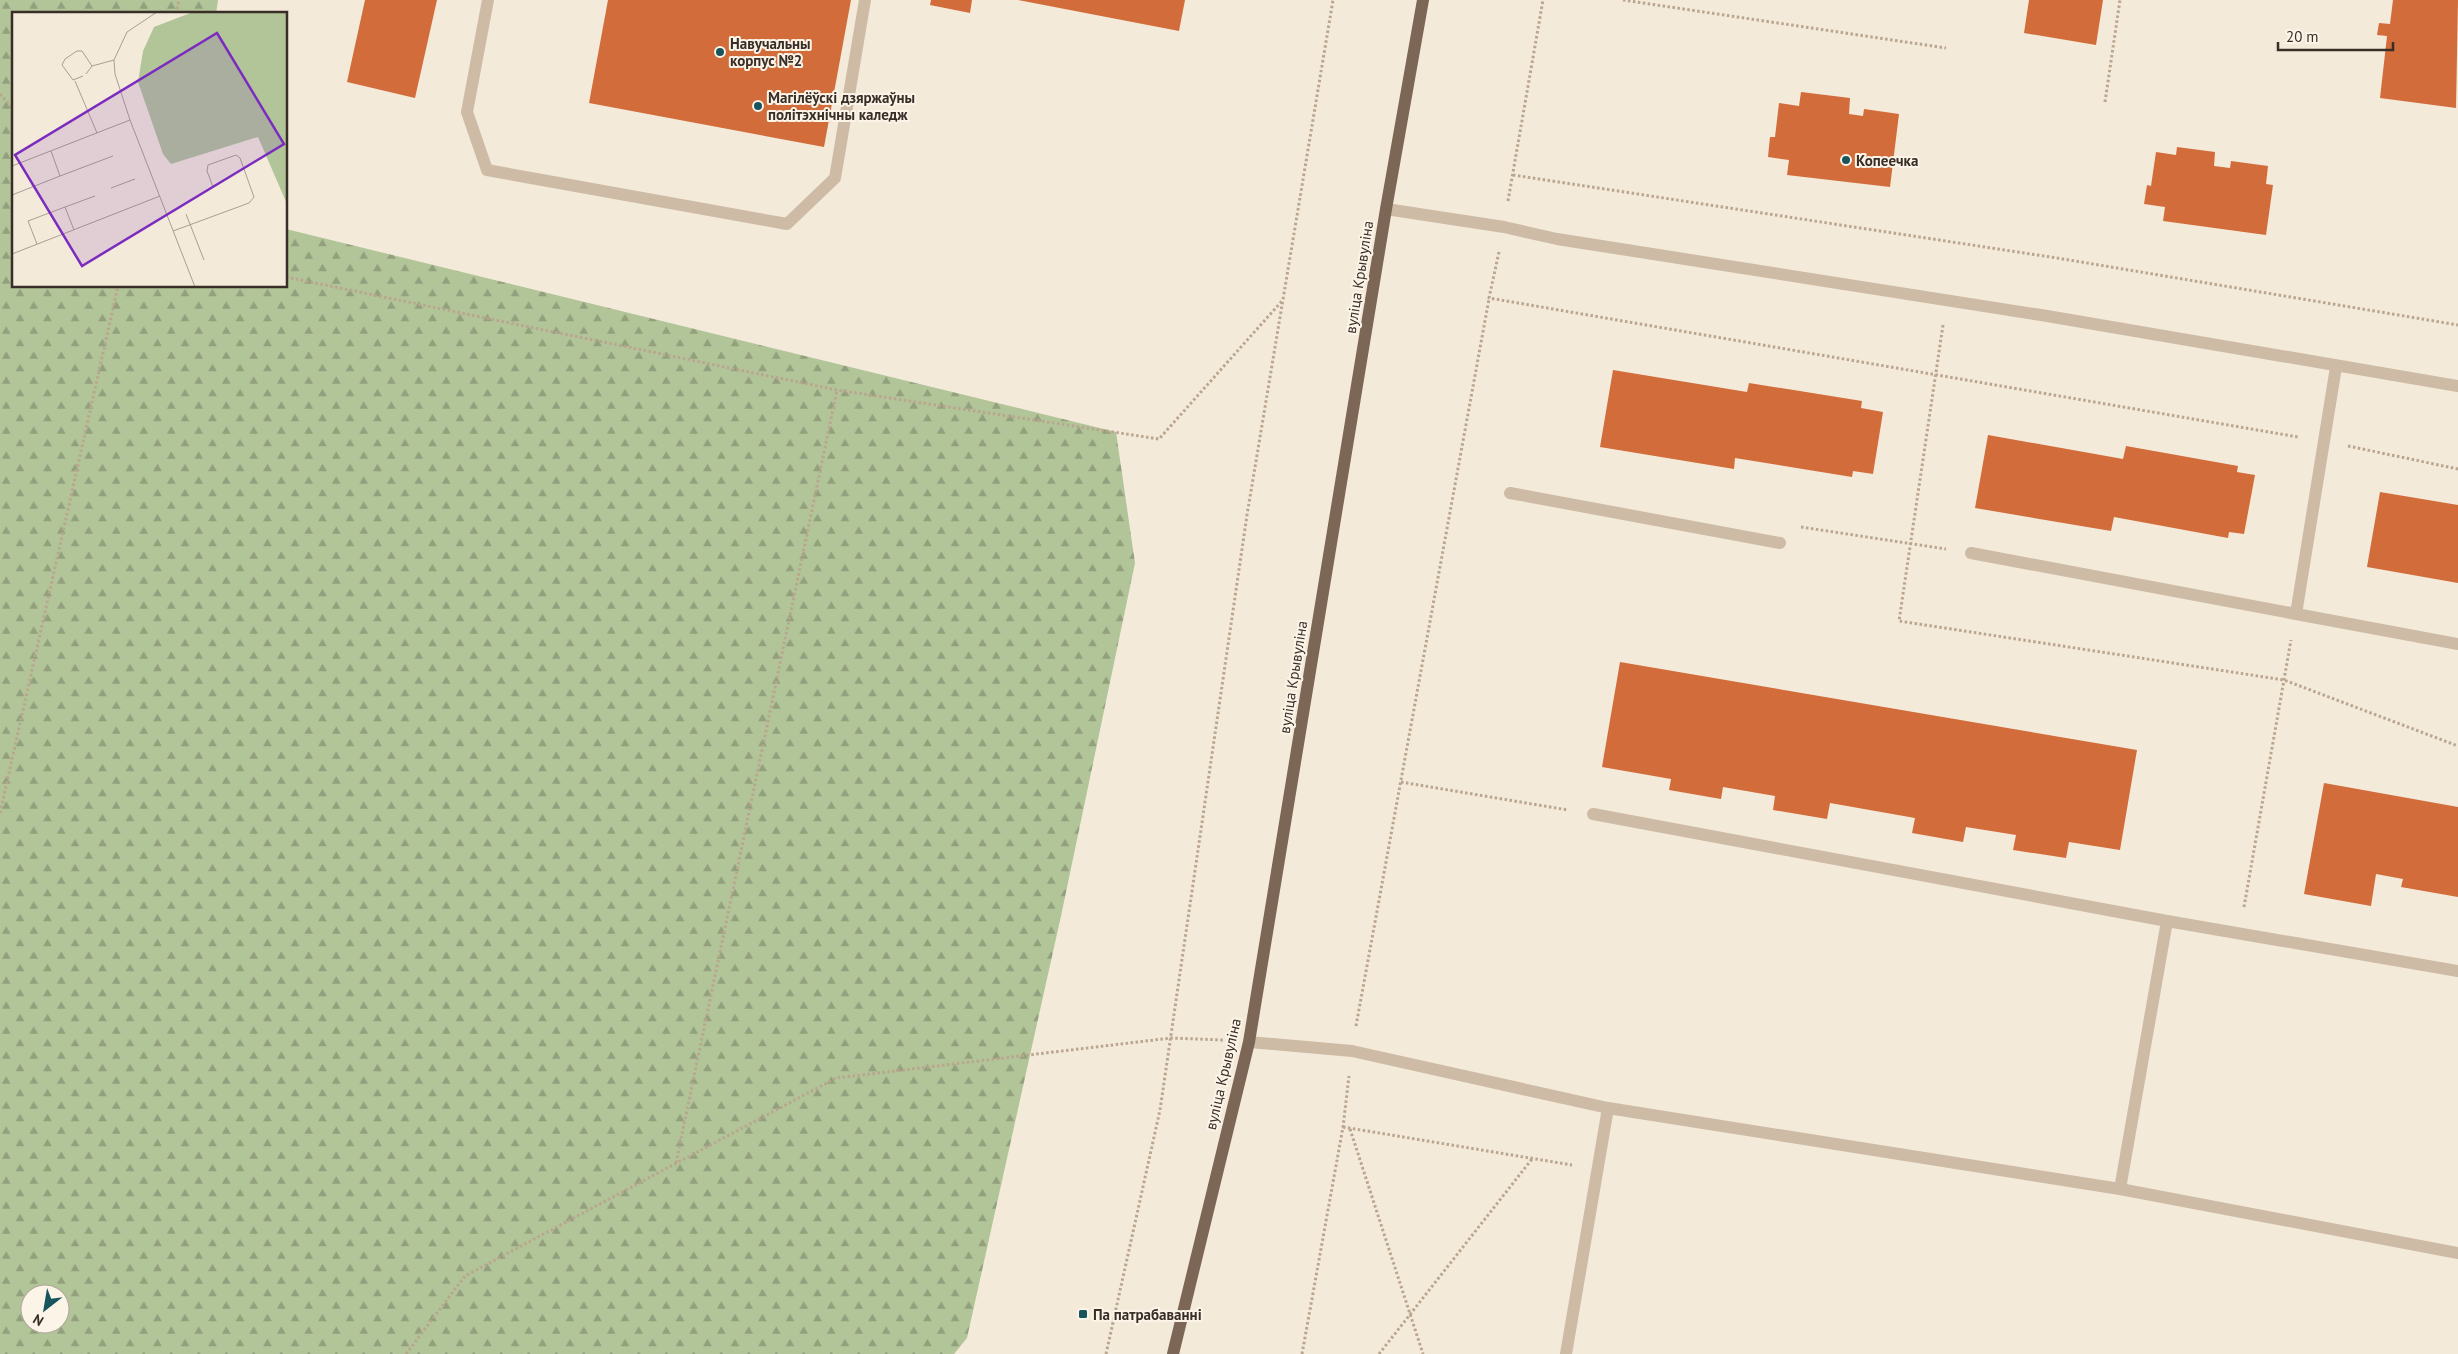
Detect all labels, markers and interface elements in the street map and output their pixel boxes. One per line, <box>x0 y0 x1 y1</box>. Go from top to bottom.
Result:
inset map <box>12 12 288 288</box>
scale bar <box>2278 20 2393 52</box>
text: 20 m <box>2286 27 2319 46</box>
place label: Навучальны корпус №2 <box>730 34 811 70</box>
marker: Навучальны корпус №2 <box>714 46 726 58</box>
place label: Магілёўскі дзяржаўны політэхнічны каледж <box>768 88 915 124</box>
marker: Магілёўскі дзяржаўны політэхнічны каледж <box>752 100 764 112</box>
place label: Копеечка <box>1856 151 1918 170</box>
marker: Копеечка <box>1840 154 1852 166</box>
street label: вуліца Крывуліна <box>1341 219 1377 335</box>
street label: вуліца Крывуліна <box>1275 619 1311 735</box>
street label: вуліца Крывуліна <box>1201 1016 1245 1132</box>
north arrow <box>20 1284 70 1334</box>
place label: Па патрабаванні <box>1093 1305 1202 1324</box>
marker: Па патрабаванні <box>1077 1308 1089 1320</box>
text: N <box>30 1310 47 1330</box>

